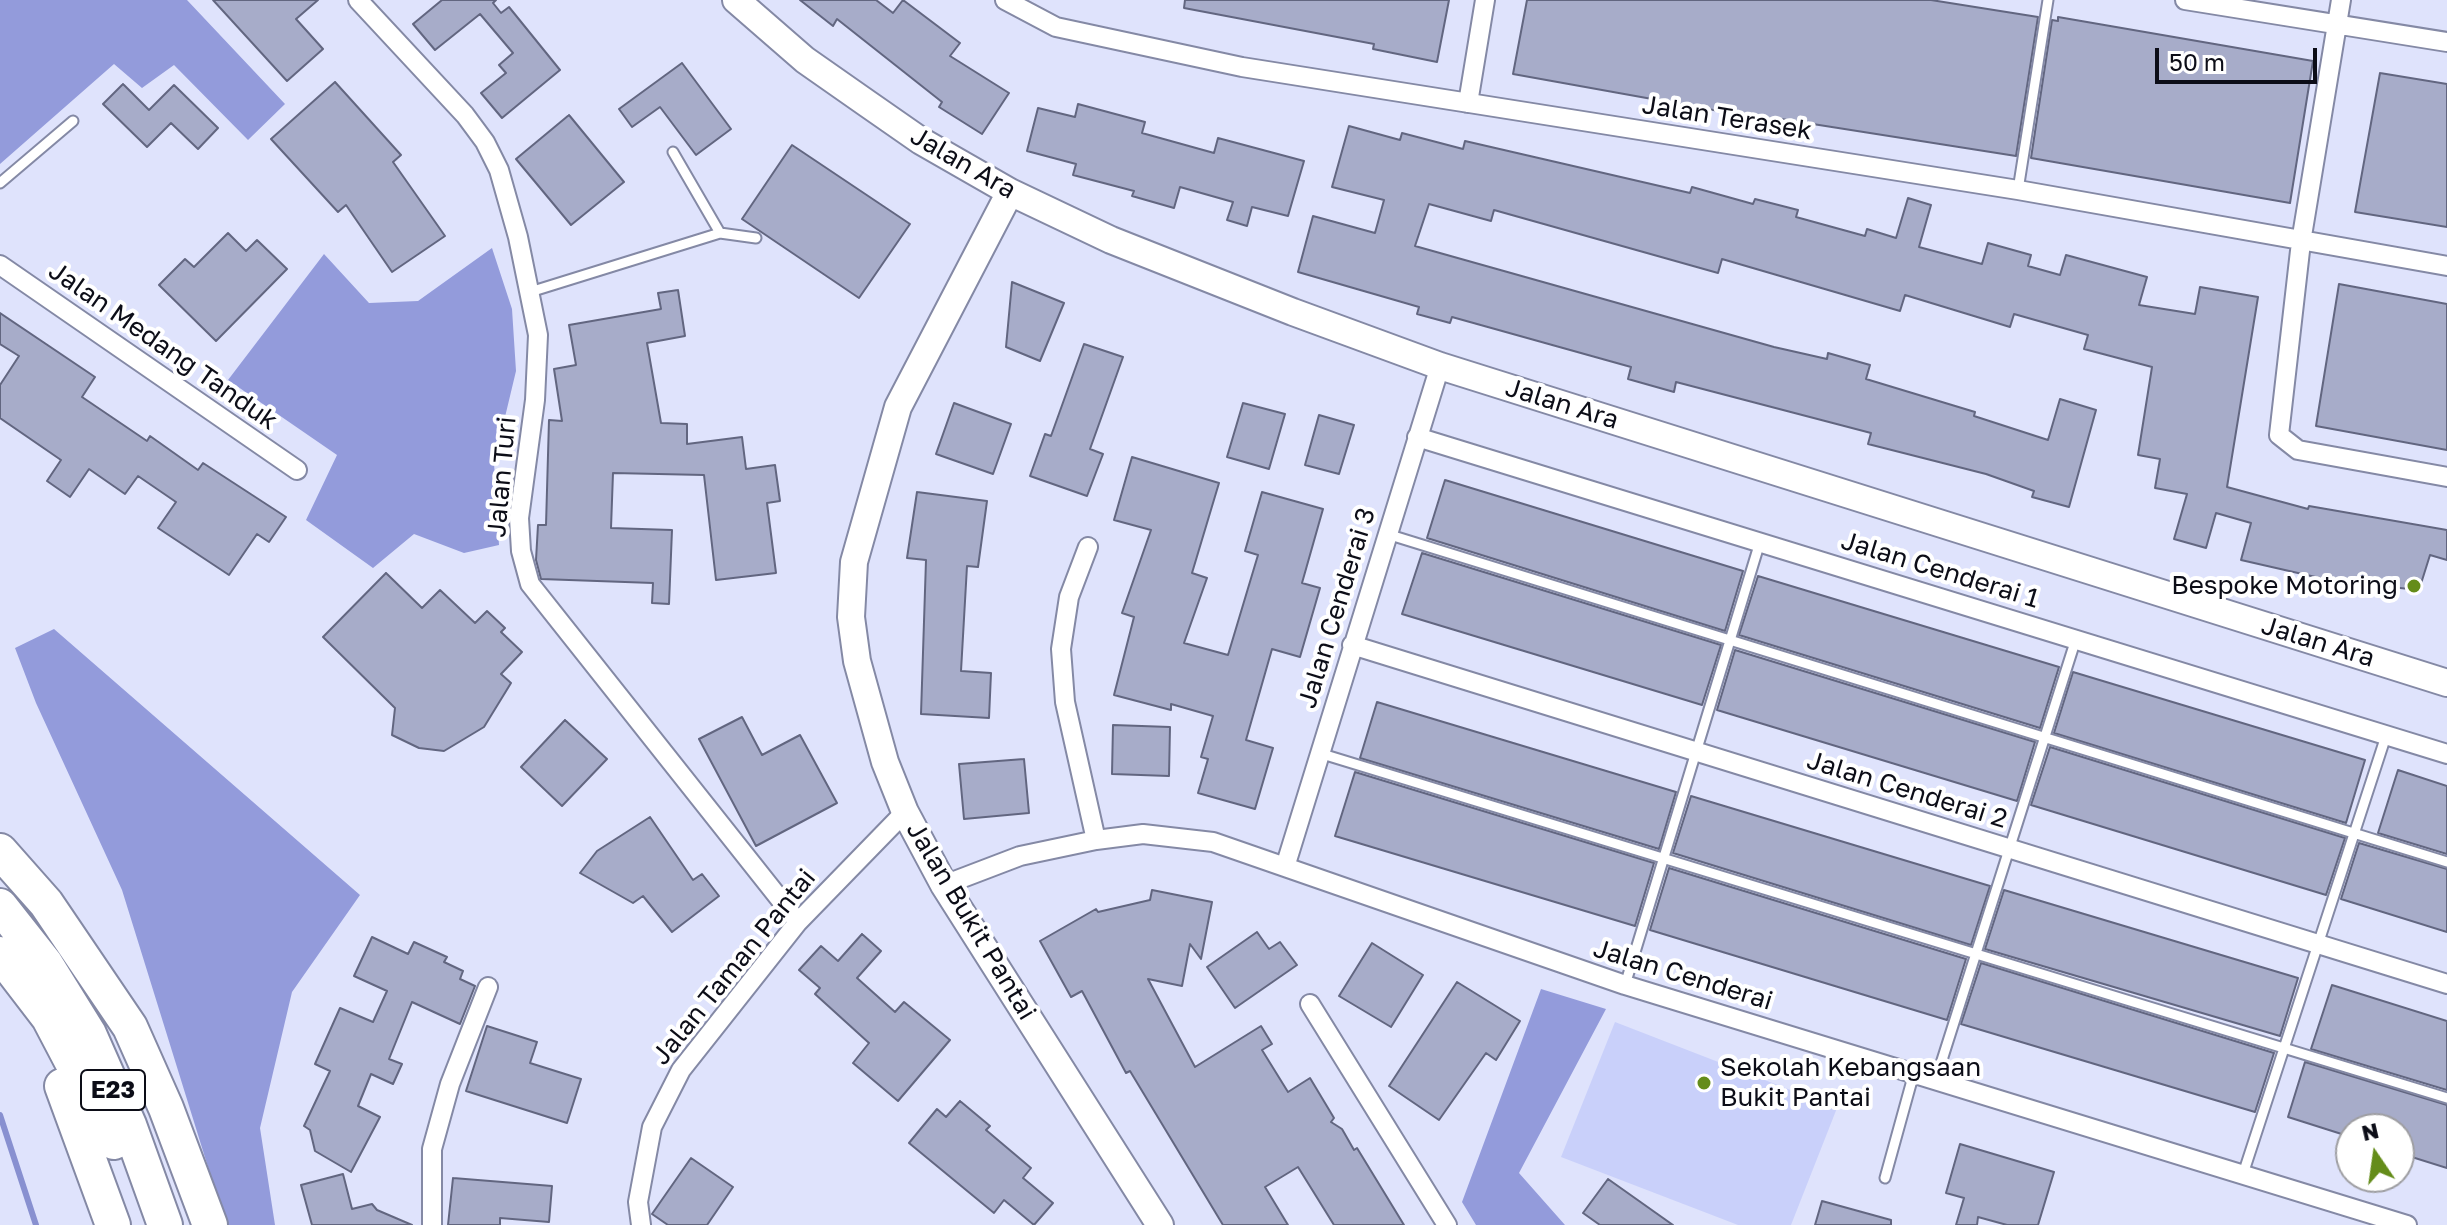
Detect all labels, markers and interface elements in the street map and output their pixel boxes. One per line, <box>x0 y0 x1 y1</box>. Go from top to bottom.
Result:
scale bar <box>2159 32 2321 82</box>
text: 50 m <box>2169 47 2225 76</box>
street label: Jalan Terasek <box>1640 89 1814 147</box>
street label: Jalan Ara <box>905 120 1021 206</box>
street label: Jalan Medang Tanduk <box>43 255 283 437</box>
street label: Jalan Ara <box>1502 372 1622 436</box>
street label: Jalan Turi <box>481 415 523 539</box>
street label: Jalan Cenderai 3 <box>1292 504 1382 712</box>
street label: Jalan Cenderai 1 <box>1837 525 2043 615</box>
place label: Bespoke Motoring <box>2171 570 2398 602</box>
marker: Bespoke Motoring <box>2405 577 2423 595</box>
street label: Jalan Ara <box>2258 610 2378 674</box>
street label: Jalan Cenderai 2 <box>1803 745 2011 835</box>
street label: Jalan Bukit Pantai <box>900 816 1042 1026</box>
street label: Jalan Taman Pantai <box>646 863 822 1071</box>
street label: Jalan Cenderai <box>1590 933 1776 1017</box>
place label: Sekolah Kebangsaan Bukit Pantai <box>1720 1052 1981 1114</box>
road number: E23 <box>81 1070 145 1110</box>
marker: Sekolah Kebangsaan Bukit Pantai <box>1695 1074 1713 1092</box>
north arrow <box>2335 1113 2415 1193</box>
text: N <box>2359 1116 2381 1146</box>

